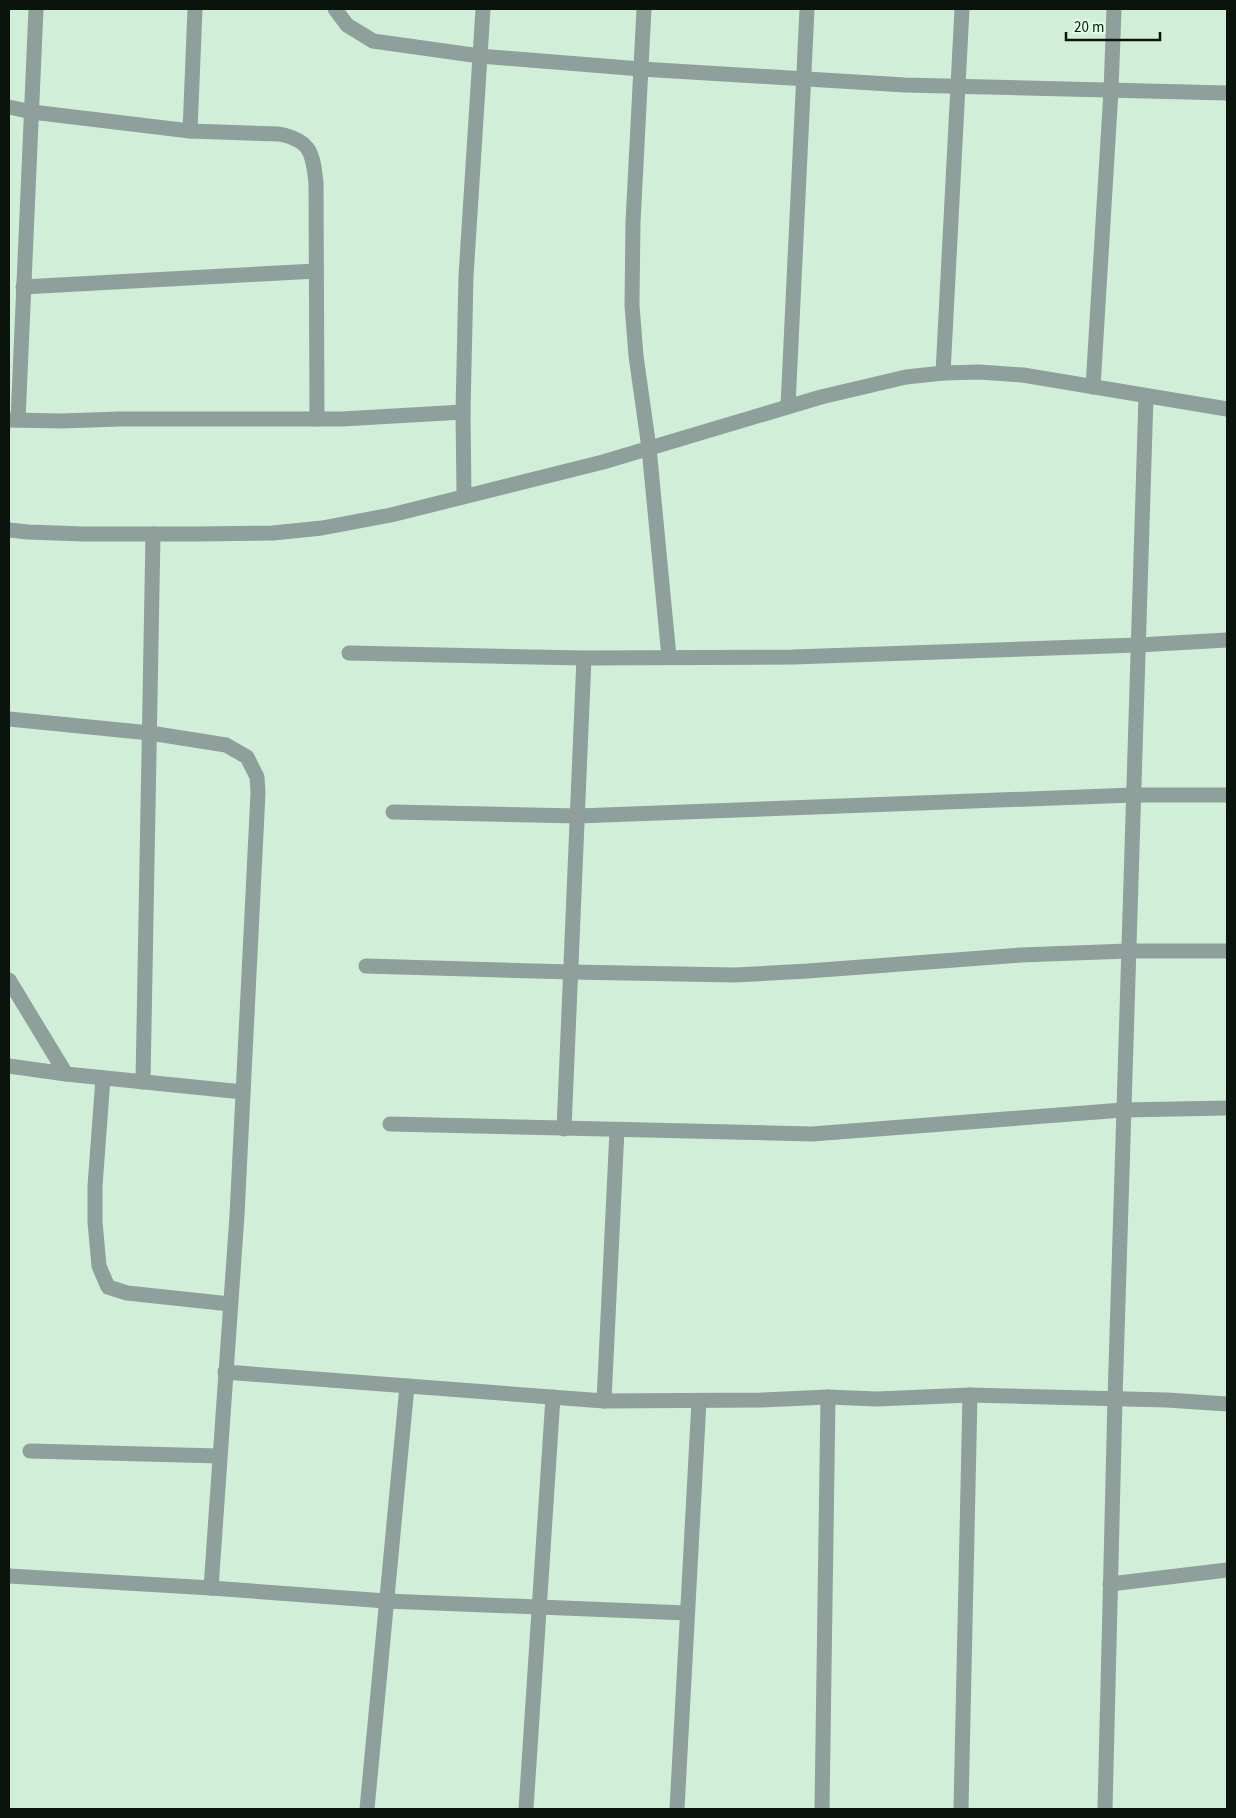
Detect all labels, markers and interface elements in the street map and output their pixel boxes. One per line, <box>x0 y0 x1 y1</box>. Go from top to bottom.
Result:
scale bar <box>1066 10 1160 42</box>
text: 20 m <box>1074 17 1104 38</box>

